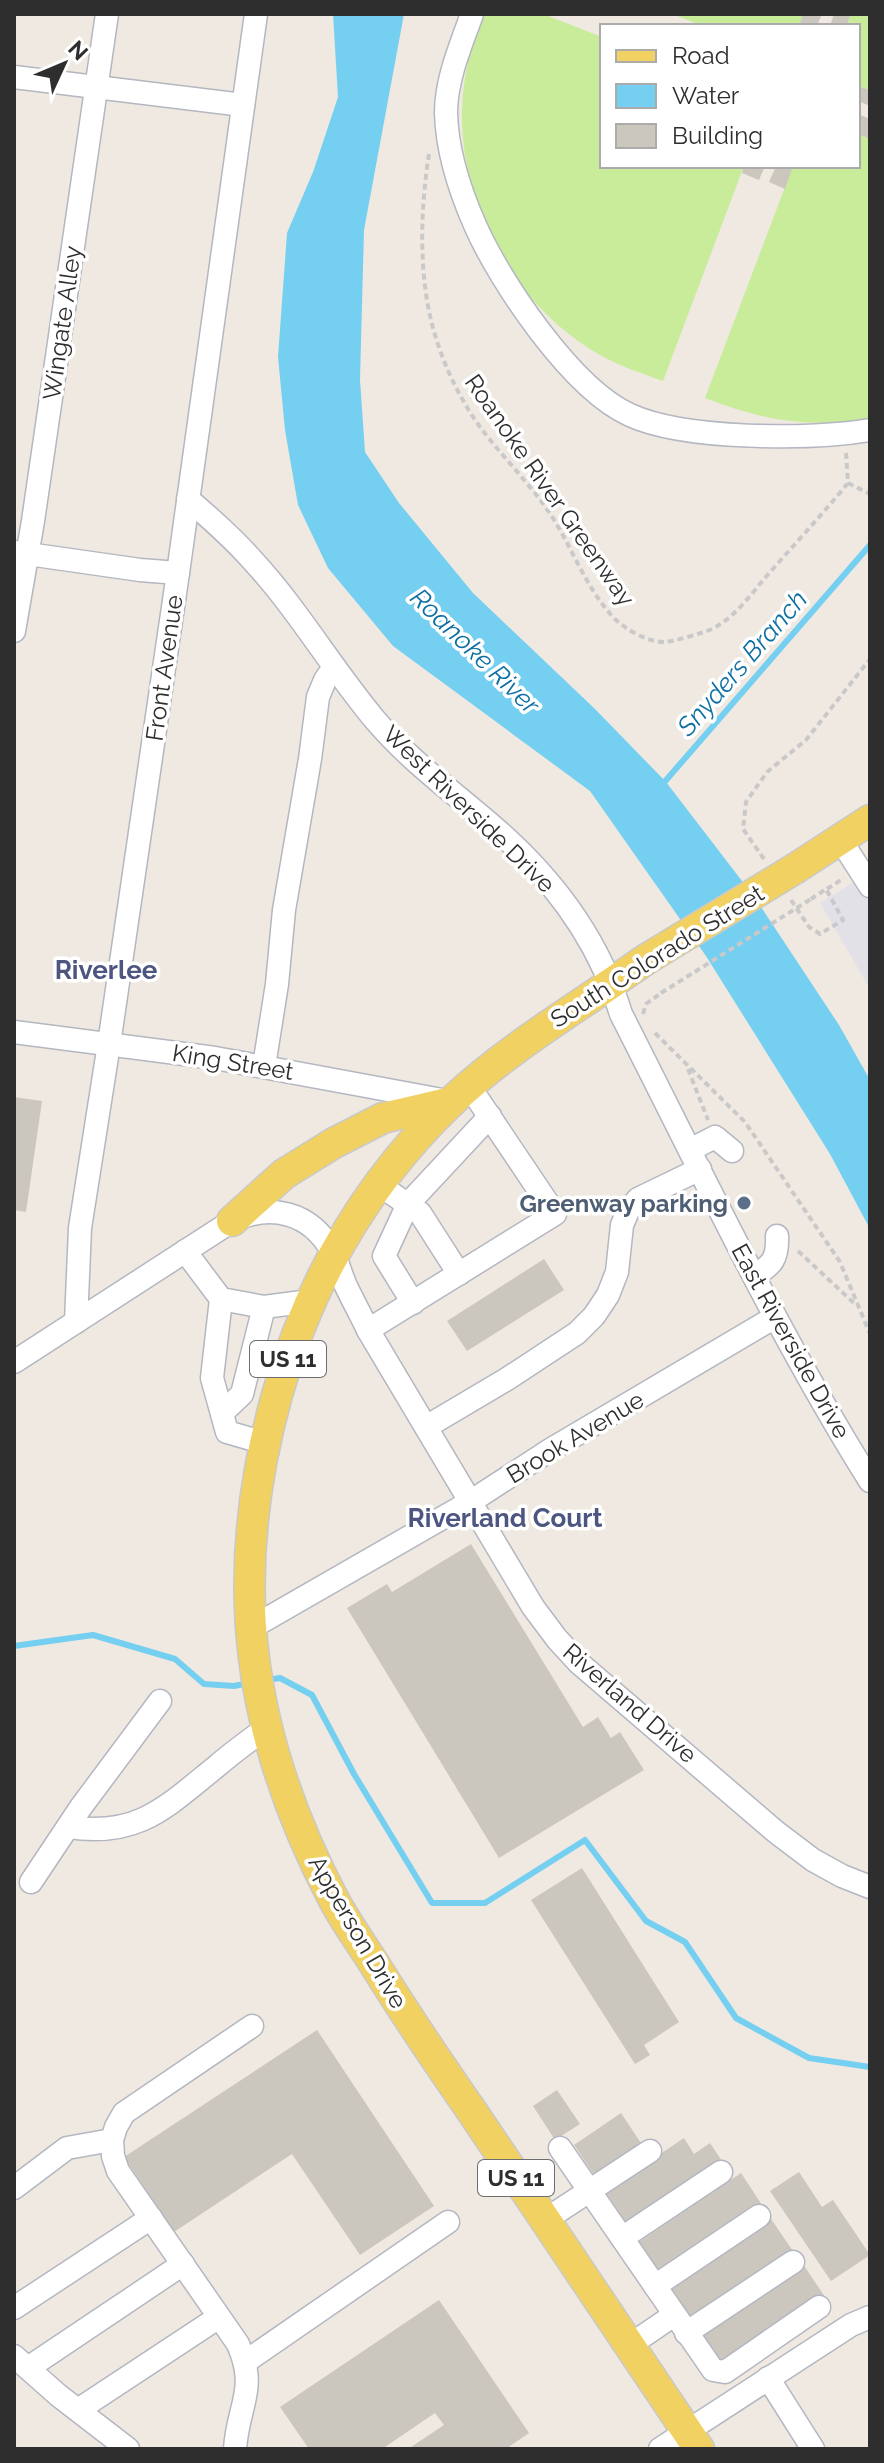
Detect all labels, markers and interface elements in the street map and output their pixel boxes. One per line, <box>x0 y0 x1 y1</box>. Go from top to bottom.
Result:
north arrow <box>24 24 104 104</box>
legend <box>600 24 860 168</box>
text: N <box>63 35 94 65</box>
text: Road <box>672 41 730 70</box>
text: Water <box>672 81 740 110</box>
text: Building <box>672 121 763 150</box>
street label: Wingate Alley <box>37 244 87 402</box>
street label: Roanoke River Greenway <box>459 368 641 612</box>
water label: Roanoke River <box>404 582 546 721</box>
water label: Snyders Branch <box>670 584 813 742</box>
street label: Front Avenue <box>139 593 189 743</box>
street label: West Riverside Drive <box>377 719 561 899</box>
street label: South Colorado Street <box>545 878 769 1034</box>
district label: Riverlee <box>55 955 158 985</box>
street label: King Street <box>170 1038 296 1086</box>
place label: Greenway parking <box>519 1189 728 1218</box>
marker: Greenway parking <box>735 1194 753 1212</box>
street label: East Riverside Drive <box>725 1239 857 1443</box>
road number: US 11 <box>250 1341 326 1377</box>
street label: Brook Avenue <box>501 1385 649 1489</box>
district label: Riverland Court <box>408 1503 602 1533</box>
street label: Riverland Drive <box>557 1637 703 1769</box>
street label: Apperson Drive <box>303 1850 413 2014</box>
road number: US 11 <box>478 2160 554 2196</box>

